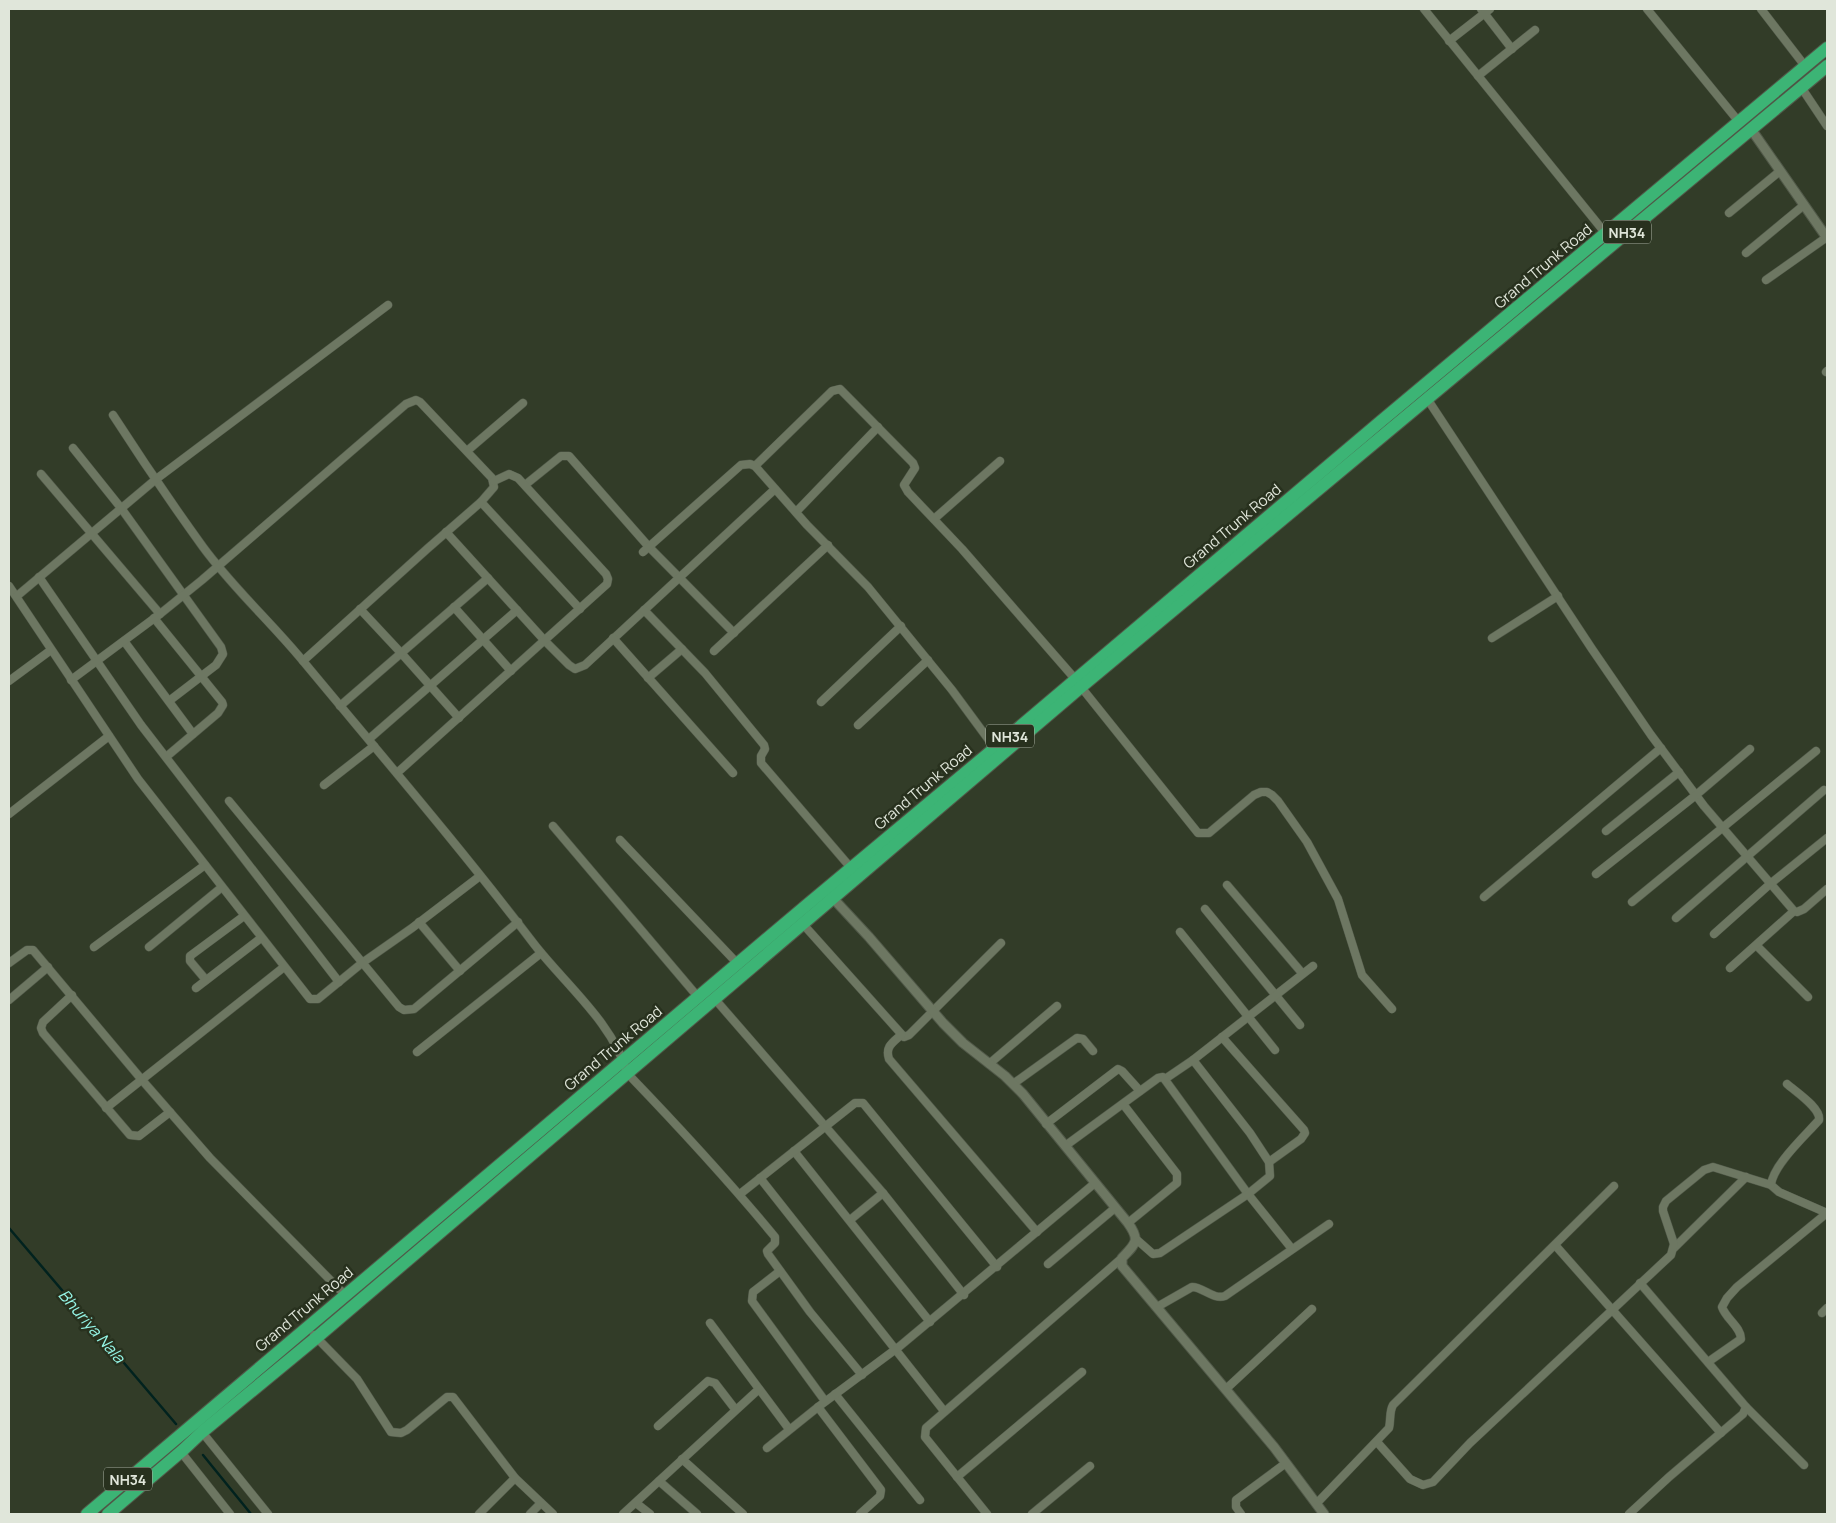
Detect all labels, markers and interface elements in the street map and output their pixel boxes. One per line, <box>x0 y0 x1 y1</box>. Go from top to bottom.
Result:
street label: Grand Trunk Road <box>1489 219 1597 313</box>
road number: NH34 <box>1603 220 1651 243</box>
street label: Grand Trunk Road <box>1178 479 1286 573</box>
road number: NH34 <box>986 724 1034 748</box>
street label: Grand Trunk Road <box>869 740 977 834</box>
street label: Grand Trunk Road <box>559 1001 667 1095</box>
street label: Grand Trunk Road <box>250 1262 358 1356</box>
water label: Bhuriya Nala <box>54 1284 131 1368</box>
road number: NH34 <box>104 1468 152 1490</box>

